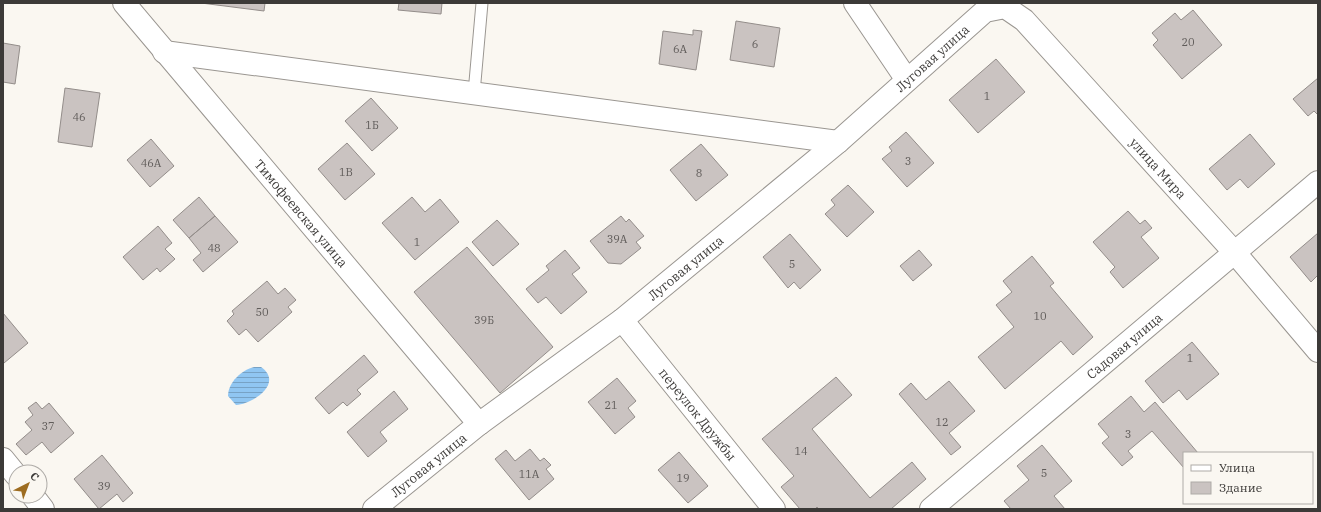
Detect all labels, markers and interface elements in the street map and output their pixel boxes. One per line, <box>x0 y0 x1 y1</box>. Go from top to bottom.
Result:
street label: Луговая улица <box>892 21 973 96</box>
house number: 20 <box>1181 35 1195 49</box>
house number: 6 <box>752 37 758 51</box>
house number: 6А <box>673 42 688 56</box>
house number: 1 <box>984 89 990 103</box>
house number: 46 <box>72 110 86 124</box>
house number: 1Б <box>365 118 379 132</box>
street label: улица Мира <box>1126 134 1190 203</box>
house number: 3 <box>905 154 911 168</box>
house number: 46А <box>141 156 162 170</box>
street label: Тимофеевская улица <box>251 156 351 271</box>
house number: 1В <box>339 165 353 179</box>
house number: 8 <box>696 166 702 180</box>
house number: 39А <box>607 232 628 246</box>
street label: Луговая улица <box>644 232 727 304</box>
house number: 1 <box>414 235 420 249</box>
house number: 48 <box>207 241 221 255</box>
house number: 5 <box>789 257 795 271</box>
house number: 50 <box>255 305 269 319</box>
house number: 10 <box>1033 309 1047 323</box>
street label: Садовая улица <box>1083 309 1166 383</box>
house number: 39Б <box>474 313 494 327</box>
house number: 1 <box>1187 351 1193 365</box>
street label: переулок Дружбы <box>655 365 740 465</box>
house number: 21 <box>604 398 618 412</box>
house number: 12 <box>935 415 949 429</box>
house number: 37 <box>41 419 55 433</box>
house number: 3 <box>1125 427 1131 441</box>
street label: Луговая улица <box>387 429 470 501</box>
house number: 14 <box>794 444 808 458</box>
legend <box>1183 452 1313 504</box>
text: Улица <box>1219 460 1256 475</box>
north arrow <box>8 464 48 504</box>
house number: 5 <box>1041 466 1047 480</box>
house number: 11А <box>519 467 540 481</box>
text: С <box>27 469 42 484</box>
house number: 19 <box>676 471 690 485</box>
house number: 39 <box>97 479 111 493</box>
text: Здание <box>1219 480 1262 495</box>

